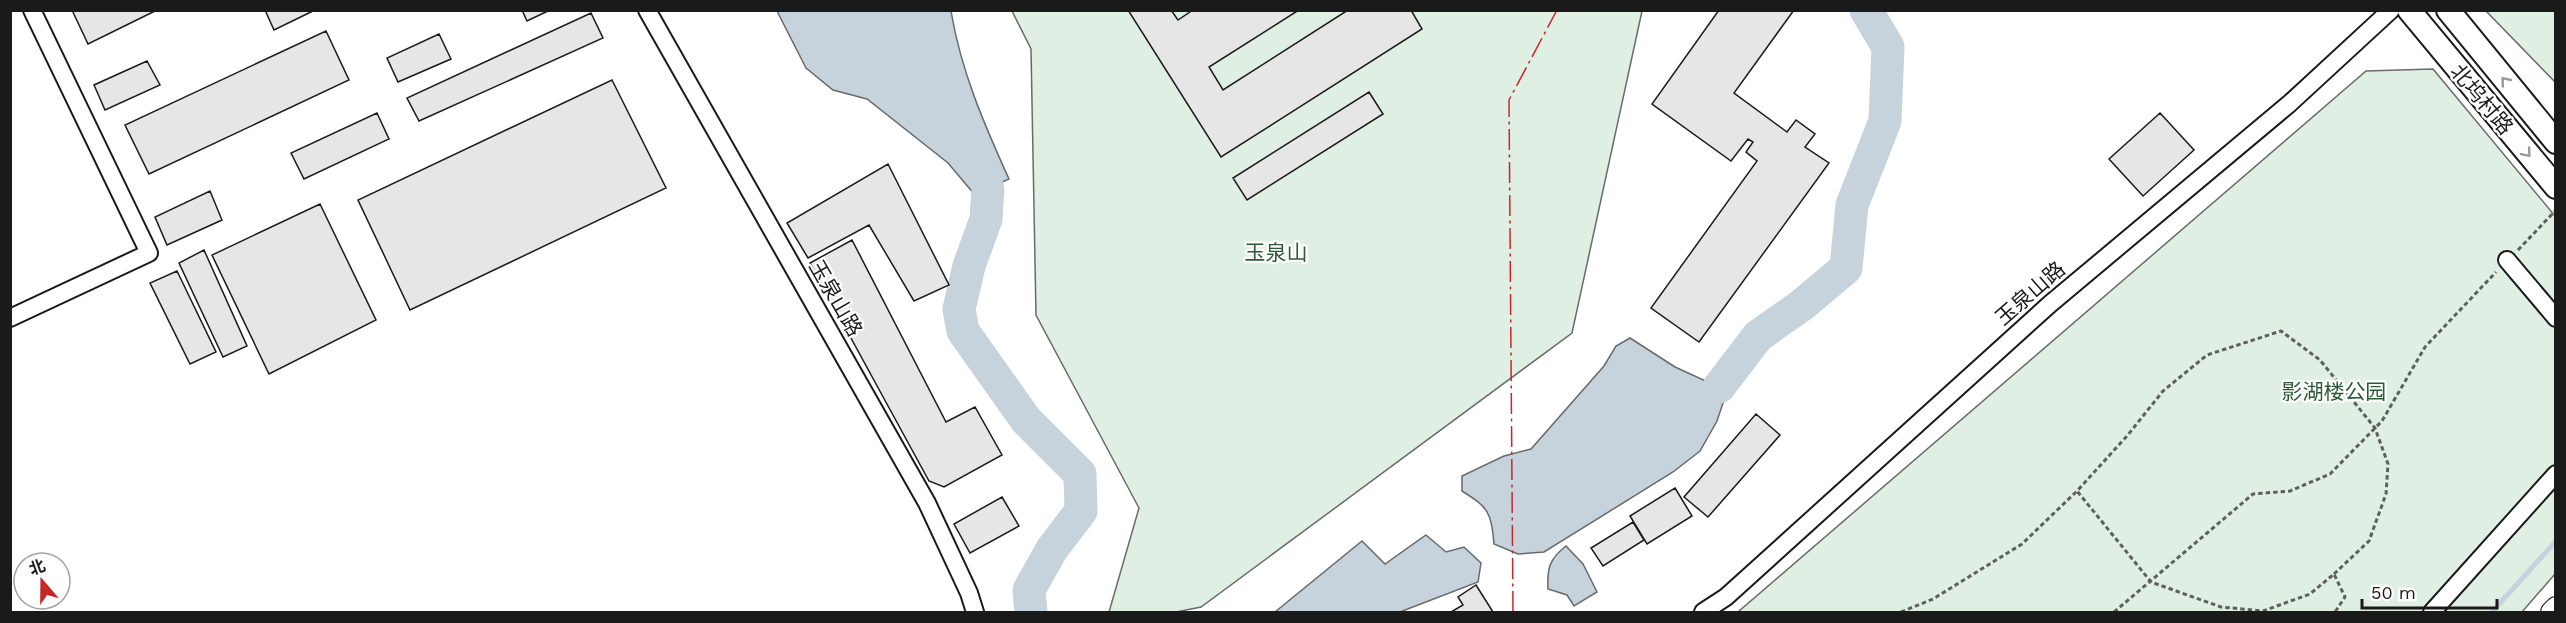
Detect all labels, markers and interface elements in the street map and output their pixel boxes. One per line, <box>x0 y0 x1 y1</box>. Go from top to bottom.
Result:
street label: 北坞村路 <box>2445 59 2519 139</box>
one-way arrow <box>2502 77 2513 88</box>
one-way arrow <box>2520 146 2531 157</box>
park label: 玉泉山 <box>1245 240 1308 265</box>
street label: 玉泉山路 <box>804 255 868 341</box>
street label: 玉泉山路 <box>1990 256 2070 330</box>
park label: 影湖楼公园 <box>2282 379 2387 404</box>
north arrow <box>12 551 72 611</box>
text: 北 <box>26 556 48 579</box>
scale bar <box>2362 572 2497 610</box>
text: 50 m <box>2371 582 2416 603</box>

